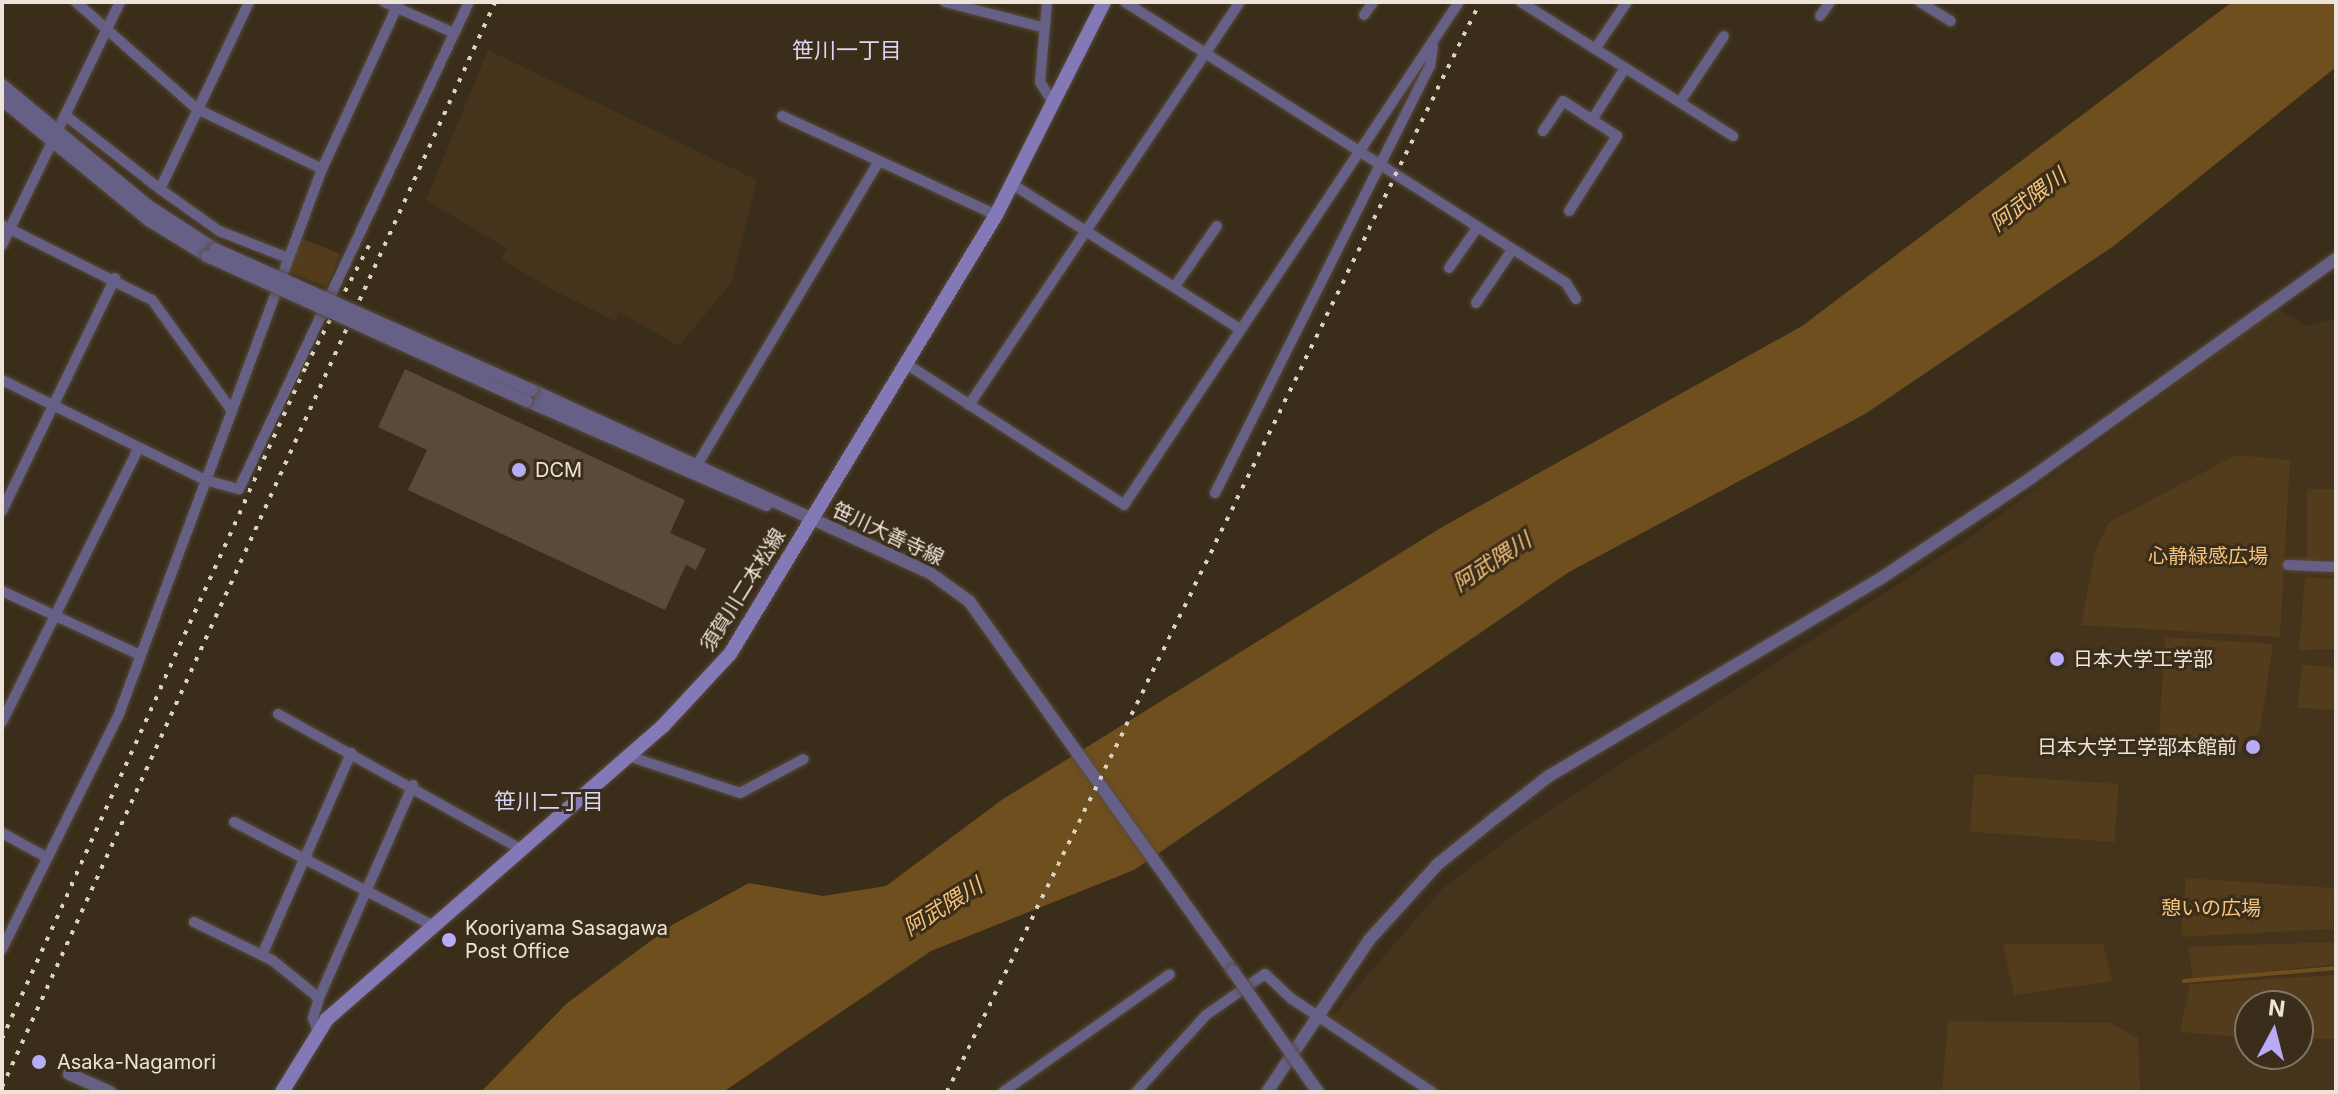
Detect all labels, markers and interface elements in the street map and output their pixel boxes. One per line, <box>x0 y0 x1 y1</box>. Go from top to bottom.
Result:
district label: 笹川一丁目 <box>792 38 902 64</box>
water label: 阿武隈川 <box>1985 163 2071 237</box>
place label: DCM <box>535 458 582 482</box>
marker: DCM <box>510 461 528 479</box>
street label: 笹川大善寺線 <box>829 498 947 570</box>
street label: 須賀川二本松線 <box>696 524 790 656</box>
water label: 阿武隈川 <box>1448 527 1536 597</box>
park label: 心静緑感広場 <box>2148 544 2268 568</box>
place label: 日本大学工学部 <box>2073 647 2213 671</box>
marker: 日本大学工学部 <box>2048 650 2066 668</box>
place label: 日本大学工学部本館前 <box>2037 735 2237 759</box>
marker: 日本大学工学部本館前 <box>2244 738 2262 756</box>
district label: 笹川二丁目 <box>494 789 604 815</box>
water label: 阿武隈川 <box>899 872 987 942</box>
park label: 憩いの広場 <box>2161 896 2261 920</box>
place label: Kooriyama Sasagawa Post Office <box>465 916 668 963</box>
marker: Kooriyama Sasagawa Post Office <box>440 931 458 949</box>
north arrow <box>2234 990 2314 1070</box>
text: N <box>2267 994 2287 1022</box>
place label: Asaka-Nagamori <box>57 1050 216 1074</box>
marker: Asaka-Nagamori <box>28 1051 50 1073</box>

